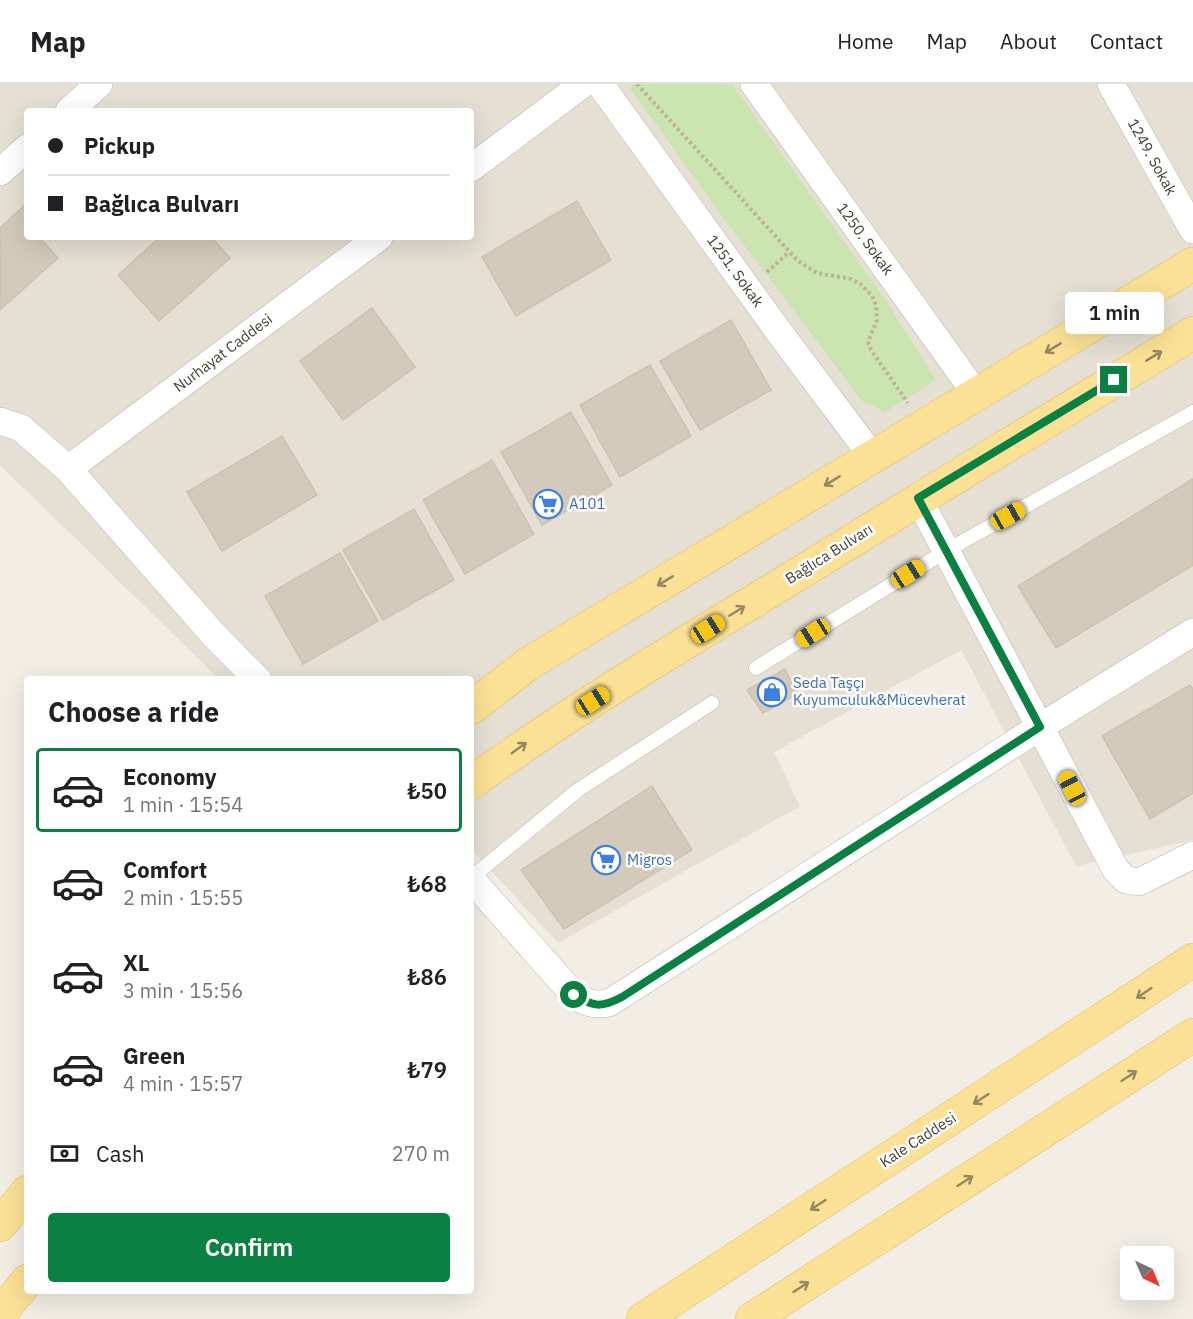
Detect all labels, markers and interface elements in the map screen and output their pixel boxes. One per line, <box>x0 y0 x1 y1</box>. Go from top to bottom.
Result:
text: Map <box>30 23 86 60</box>
text: Home <box>837 27 894 55</box>
text: Map <box>927 27 967 55</box>
text: About <box>1000 27 1057 55</box>
text: Contact <box>1090 27 1163 55</box>
street label: 1249. Sokak <box>1124 115 1181 198</box>
text: Pickup <box>84 131 155 160</box>
text: Bağlıca Bulvarı <box>84 189 239 218</box>
street label: 1250. Sokak <box>833 199 898 279</box>
street label: 1251. Sokak <box>703 231 768 311</box>
callout: 1 min <box>1064 293 1164 335</box>
text: 1 min <box>1089 299 1140 326</box>
street label: Nurhayat Caddesi <box>169 309 276 396</box>
one-way arrow <box>1045 342 1062 354</box>
one-way arrow <box>1145 350 1162 362</box>
route end <box>1100 366 1127 393</box>
one-way arrow <box>824 475 841 487</box>
supermarket icon: A101 <box>532 488 564 520</box>
place label: A101 <box>569 494 606 513</box>
car <box>988 499 1028 533</box>
street label: Bağlıca Bulvarı <box>782 519 876 588</box>
car <box>888 557 928 591</box>
one-way arrow <box>657 576 674 588</box>
one-way arrow <box>728 604 745 616</box>
car <box>688 612 728 646</box>
car <box>793 616 833 650</box>
place label: Seda Taşçı Kuyumculuk&Mücevherat <box>793 673 966 709</box>
shop icon: Seda Taşçı Kuyumculuk&Mücevherat <box>756 676 788 708</box>
car <box>573 684 613 718</box>
text: Choose a ride <box>48 694 219 729</box>
one-way arrow <box>510 742 526 755</box>
text: Economy <box>123 762 217 791</box>
icon: car <box>51 763 105 817</box>
car <box>1056 768 1088 808</box>
text: ₺50 <box>407 776 447 805</box>
text: 1 min · 15:54 <box>123 791 243 818</box>
supermarket icon: Migros <box>590 844 622 876</box>
place label: Migros <box>627 850 672 869</box>
text: Comfort <box>123 855 207 884</box>
icon: car <box>51 856 105 910</box>
text: ₺68 <box>407 869 447 898</box>
text: 2 min · 15:55 <box>123 884 243 911</box>
text: XL <box>123 948 149 977</box>
icon: car <box>51 949 105 1003</box>
text: ₺86 <box>407 962 447 991</box>
text: 3 min · 15:56 <box>123 977 243 1004</box>
route start <box>560 981 587 1008</box>
one-way arrow <box>1136 986 1153 999</box>
text: Green <box>123 1041 185 1070</box>
icon: car <box>51 1042 105 1096</box>
text: ₺79 <box>407 1055 447 1084</box>
one-way arrow <box>1120 1069 1137 1081</box>
text: 4 min · 15:57 <box>123 1070 243 1097</box>
one-way arrow <box>973 1093 990 1105</box>
street label: Kale Caddesi <box>876 1108 959 1171</box>
icon: cash <box>48 1137 81 1170</box>
text: Cash <box>96 1139 145 1168</box>
text: 270 m <box>392 1140 450 1167</box>
one-way arrow <box>956 1175 973 1187</box>
one-way arrow <box>809 1199 826 1212</box>
button: Confirm <box>48 1213 450 1282</box>
north arrow <box>1120 1246 1174 1300</box>
map controls <box>1120 1246 1174 1300</box>
one-way arrow <box>793 1281 810 1294</box>

